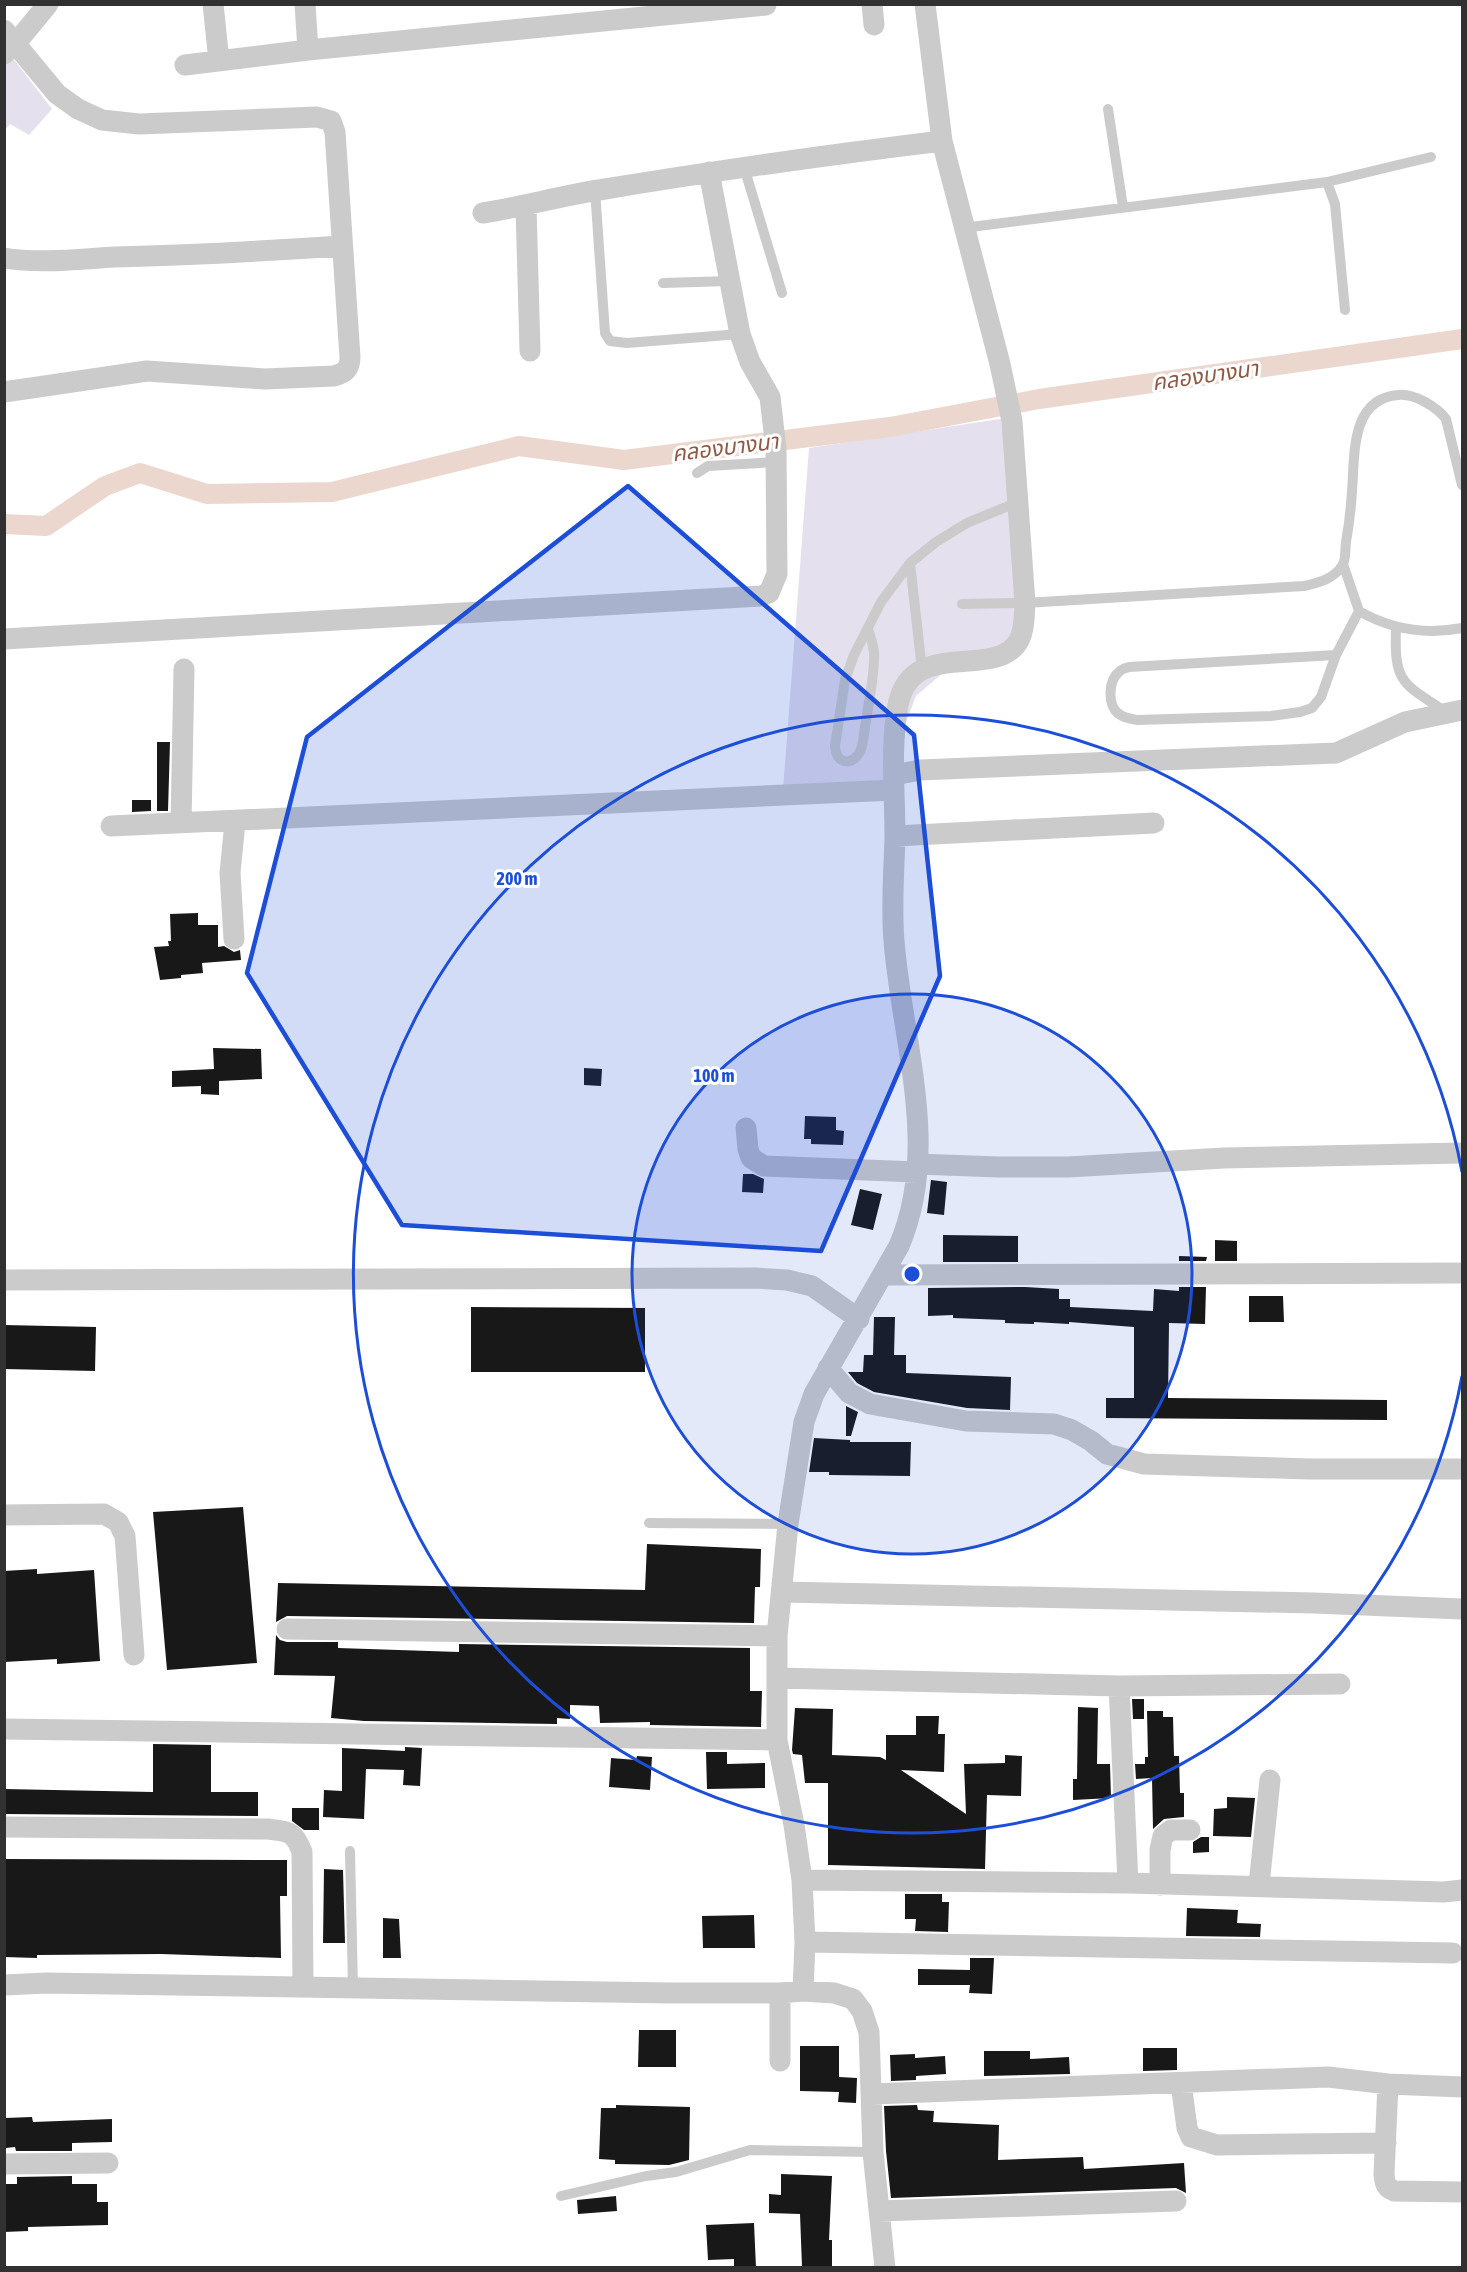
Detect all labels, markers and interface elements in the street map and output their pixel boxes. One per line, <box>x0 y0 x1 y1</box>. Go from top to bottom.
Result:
water label: คลองบางนา <box>1150 355 1261 395</box>
water label: คลองบางนา <box>670 427 781 466</box>
text: 200 m <box>497 868 537 889</box>
text: 100 m <box>694 1065 734 1086</box>
centre of rings <box>902 1264 922 1284</box>

